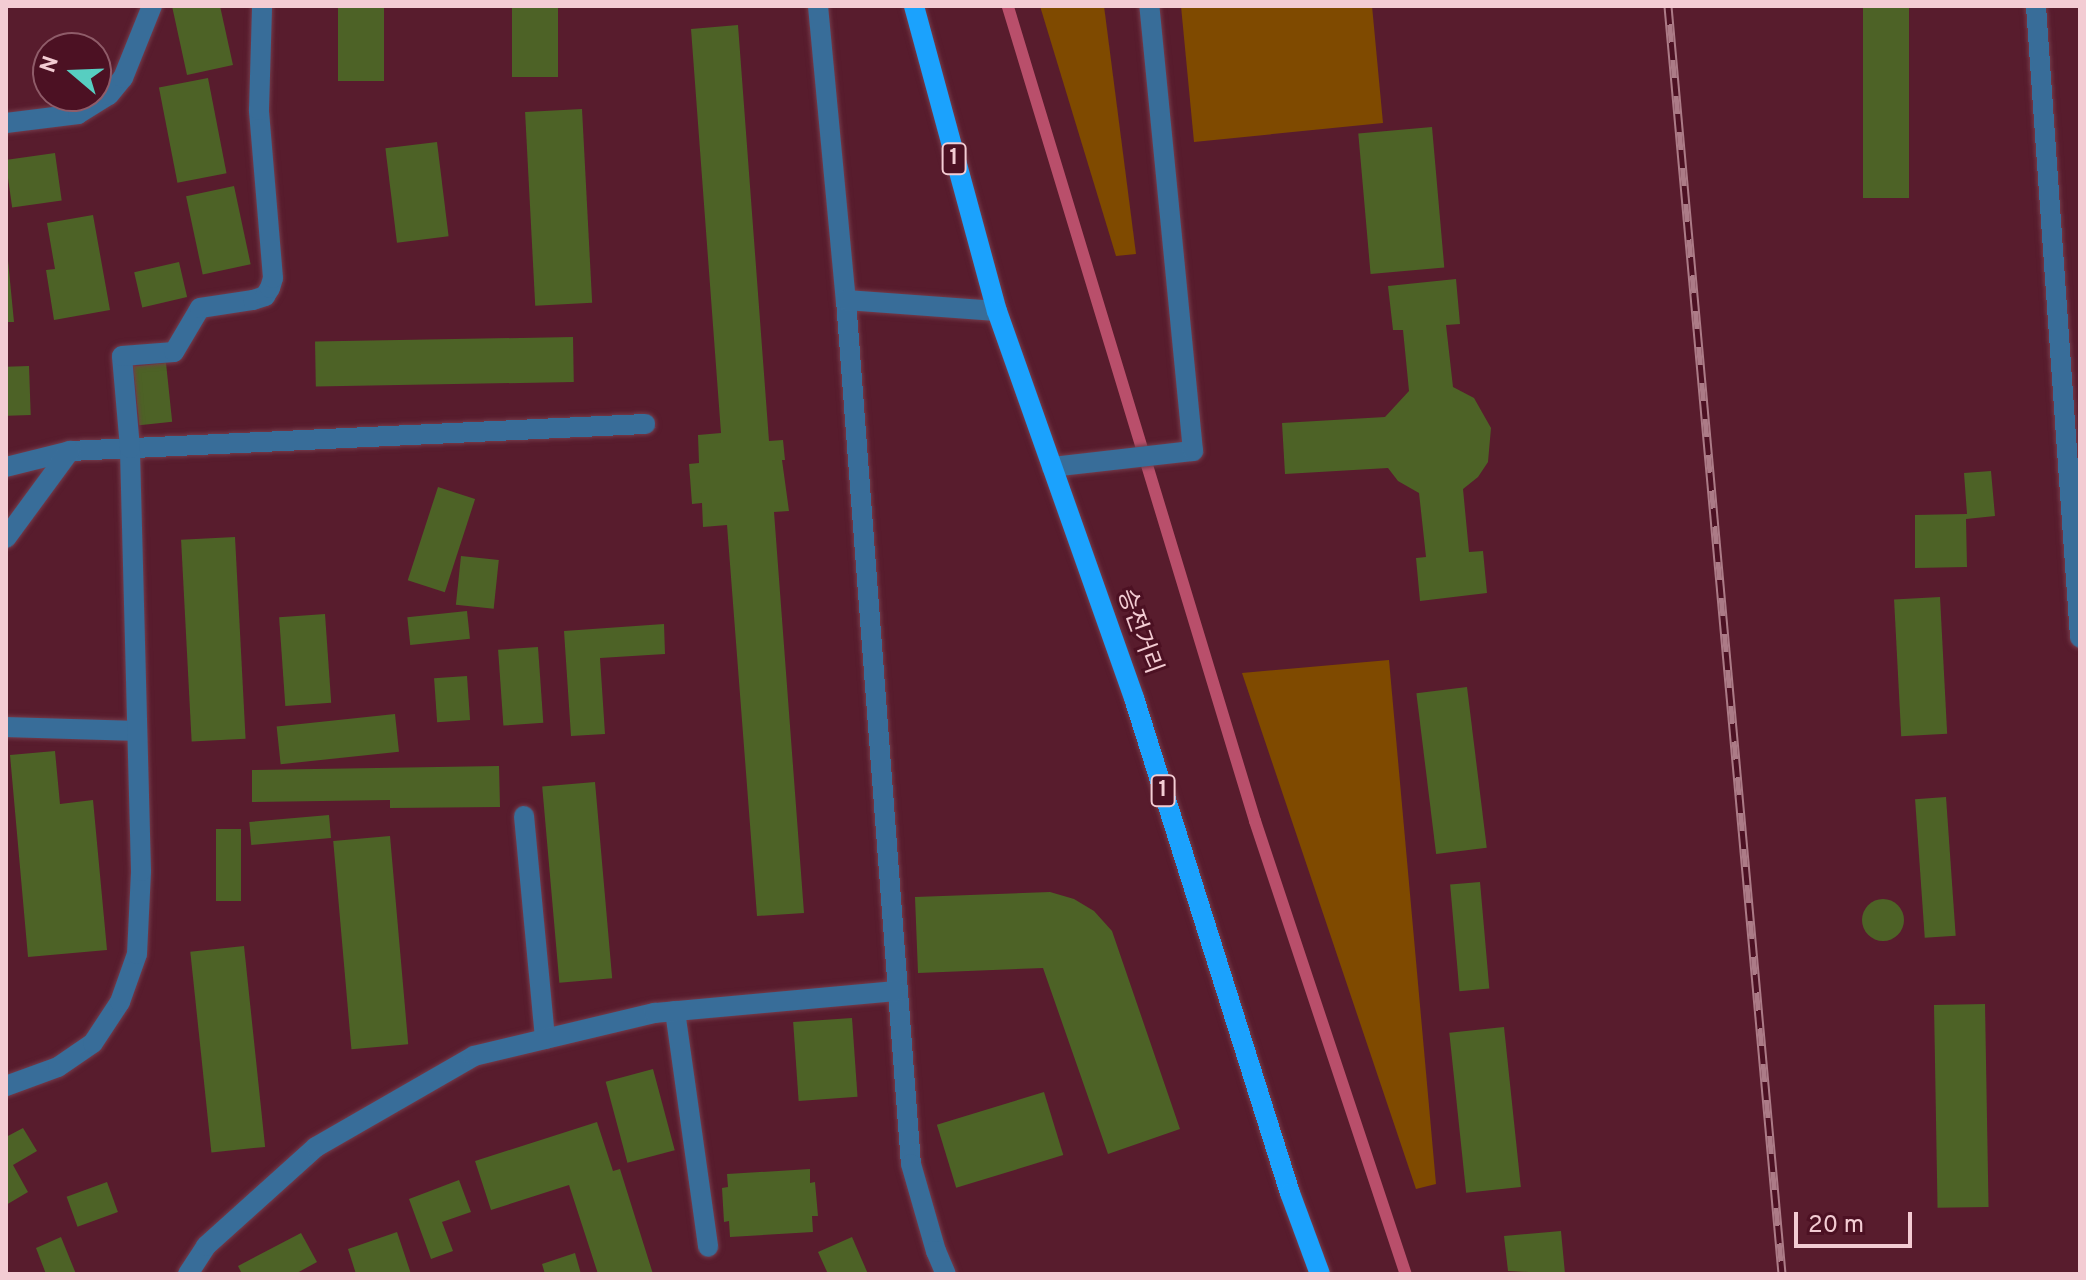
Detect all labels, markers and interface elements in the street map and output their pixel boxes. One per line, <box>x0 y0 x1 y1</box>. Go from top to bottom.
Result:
north arrow <box>32 32 112 112</box>
text: N <box>35 53 66 77</box>
road number: 1 <box>940 141 968 177</box>
street label: 승전거리 <box>1109 586 1167 678</box>
road number: 1 <box>1149 773 1177 809</box>
scale bar <box>1798 1196 1916 1246</box>
text: 20 m <box>1808 1211 1864 1241</box>

